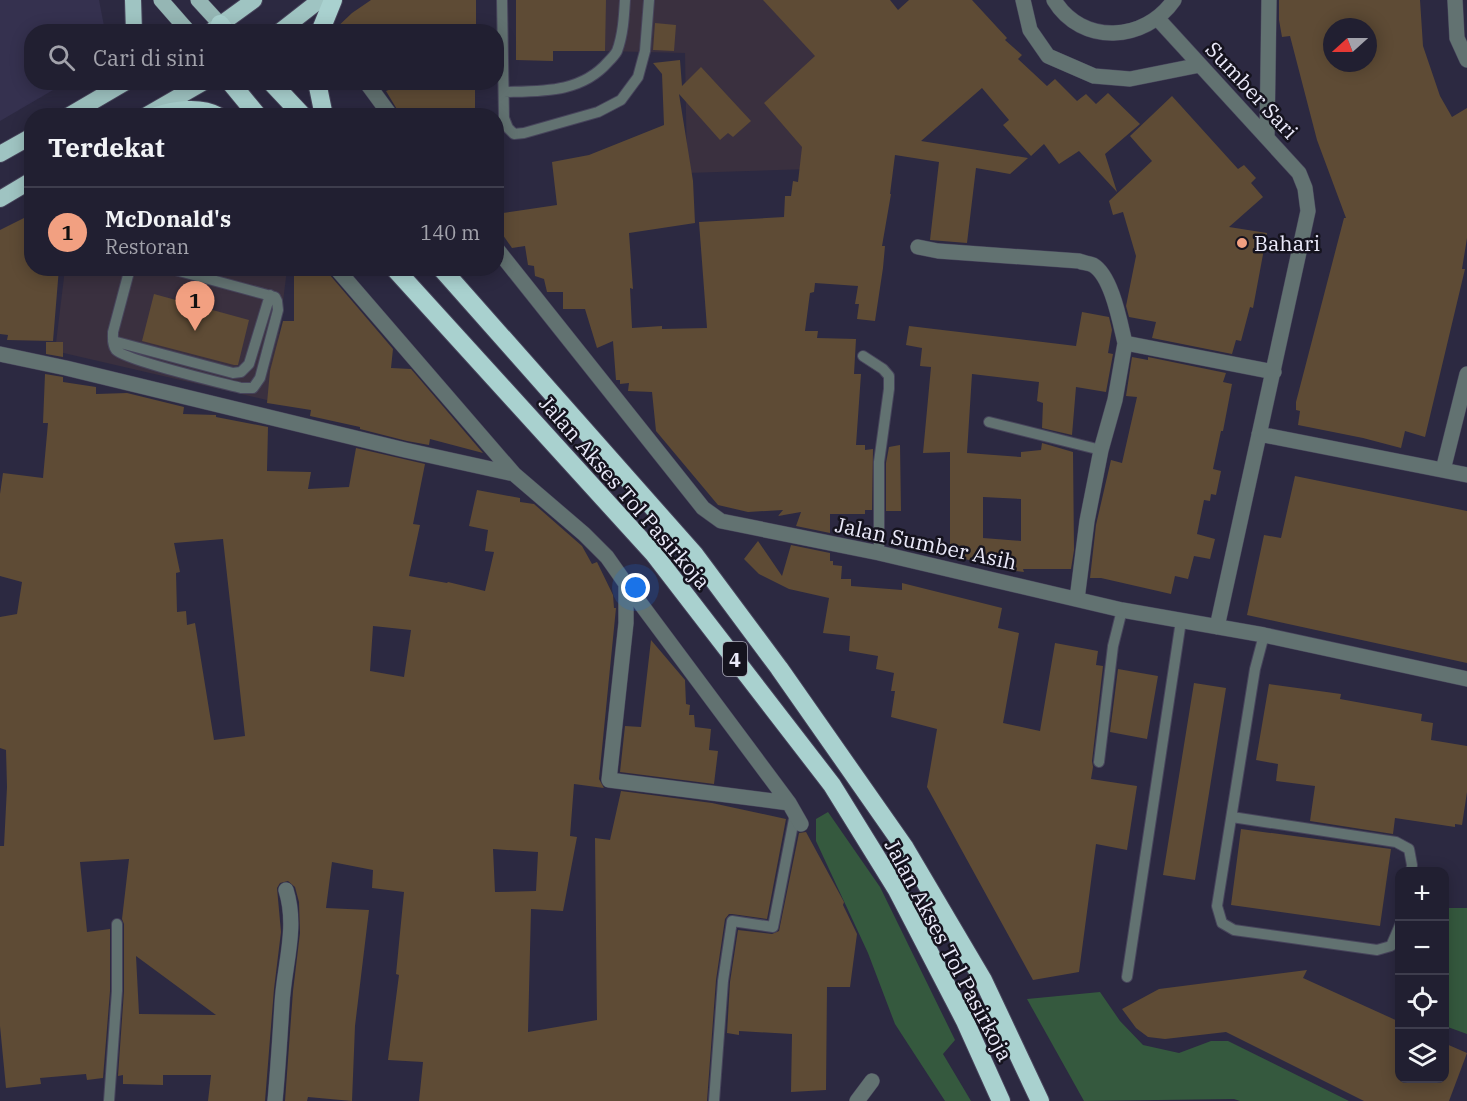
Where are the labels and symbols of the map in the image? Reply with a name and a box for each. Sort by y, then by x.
north arrow [1323,18,1377,72]
street label: Sumber Sari [1200,35,1304,145]
place label: Bahari [1254,229,1320,257]
marker: Bahari [1235,236,1249,250]
pin: 1 [176,282,214,331]
street label: Jalan Akses Tol Pasirkoja [533,389,717,595]
street label: Jalan Sumber Asih [833,510,1019,576]
your location [621,573,650,602]
road number: 4 [723,642,747,676]
street label: Jalan Akses Tol Pasirkoja [878,834,1020,1066]

